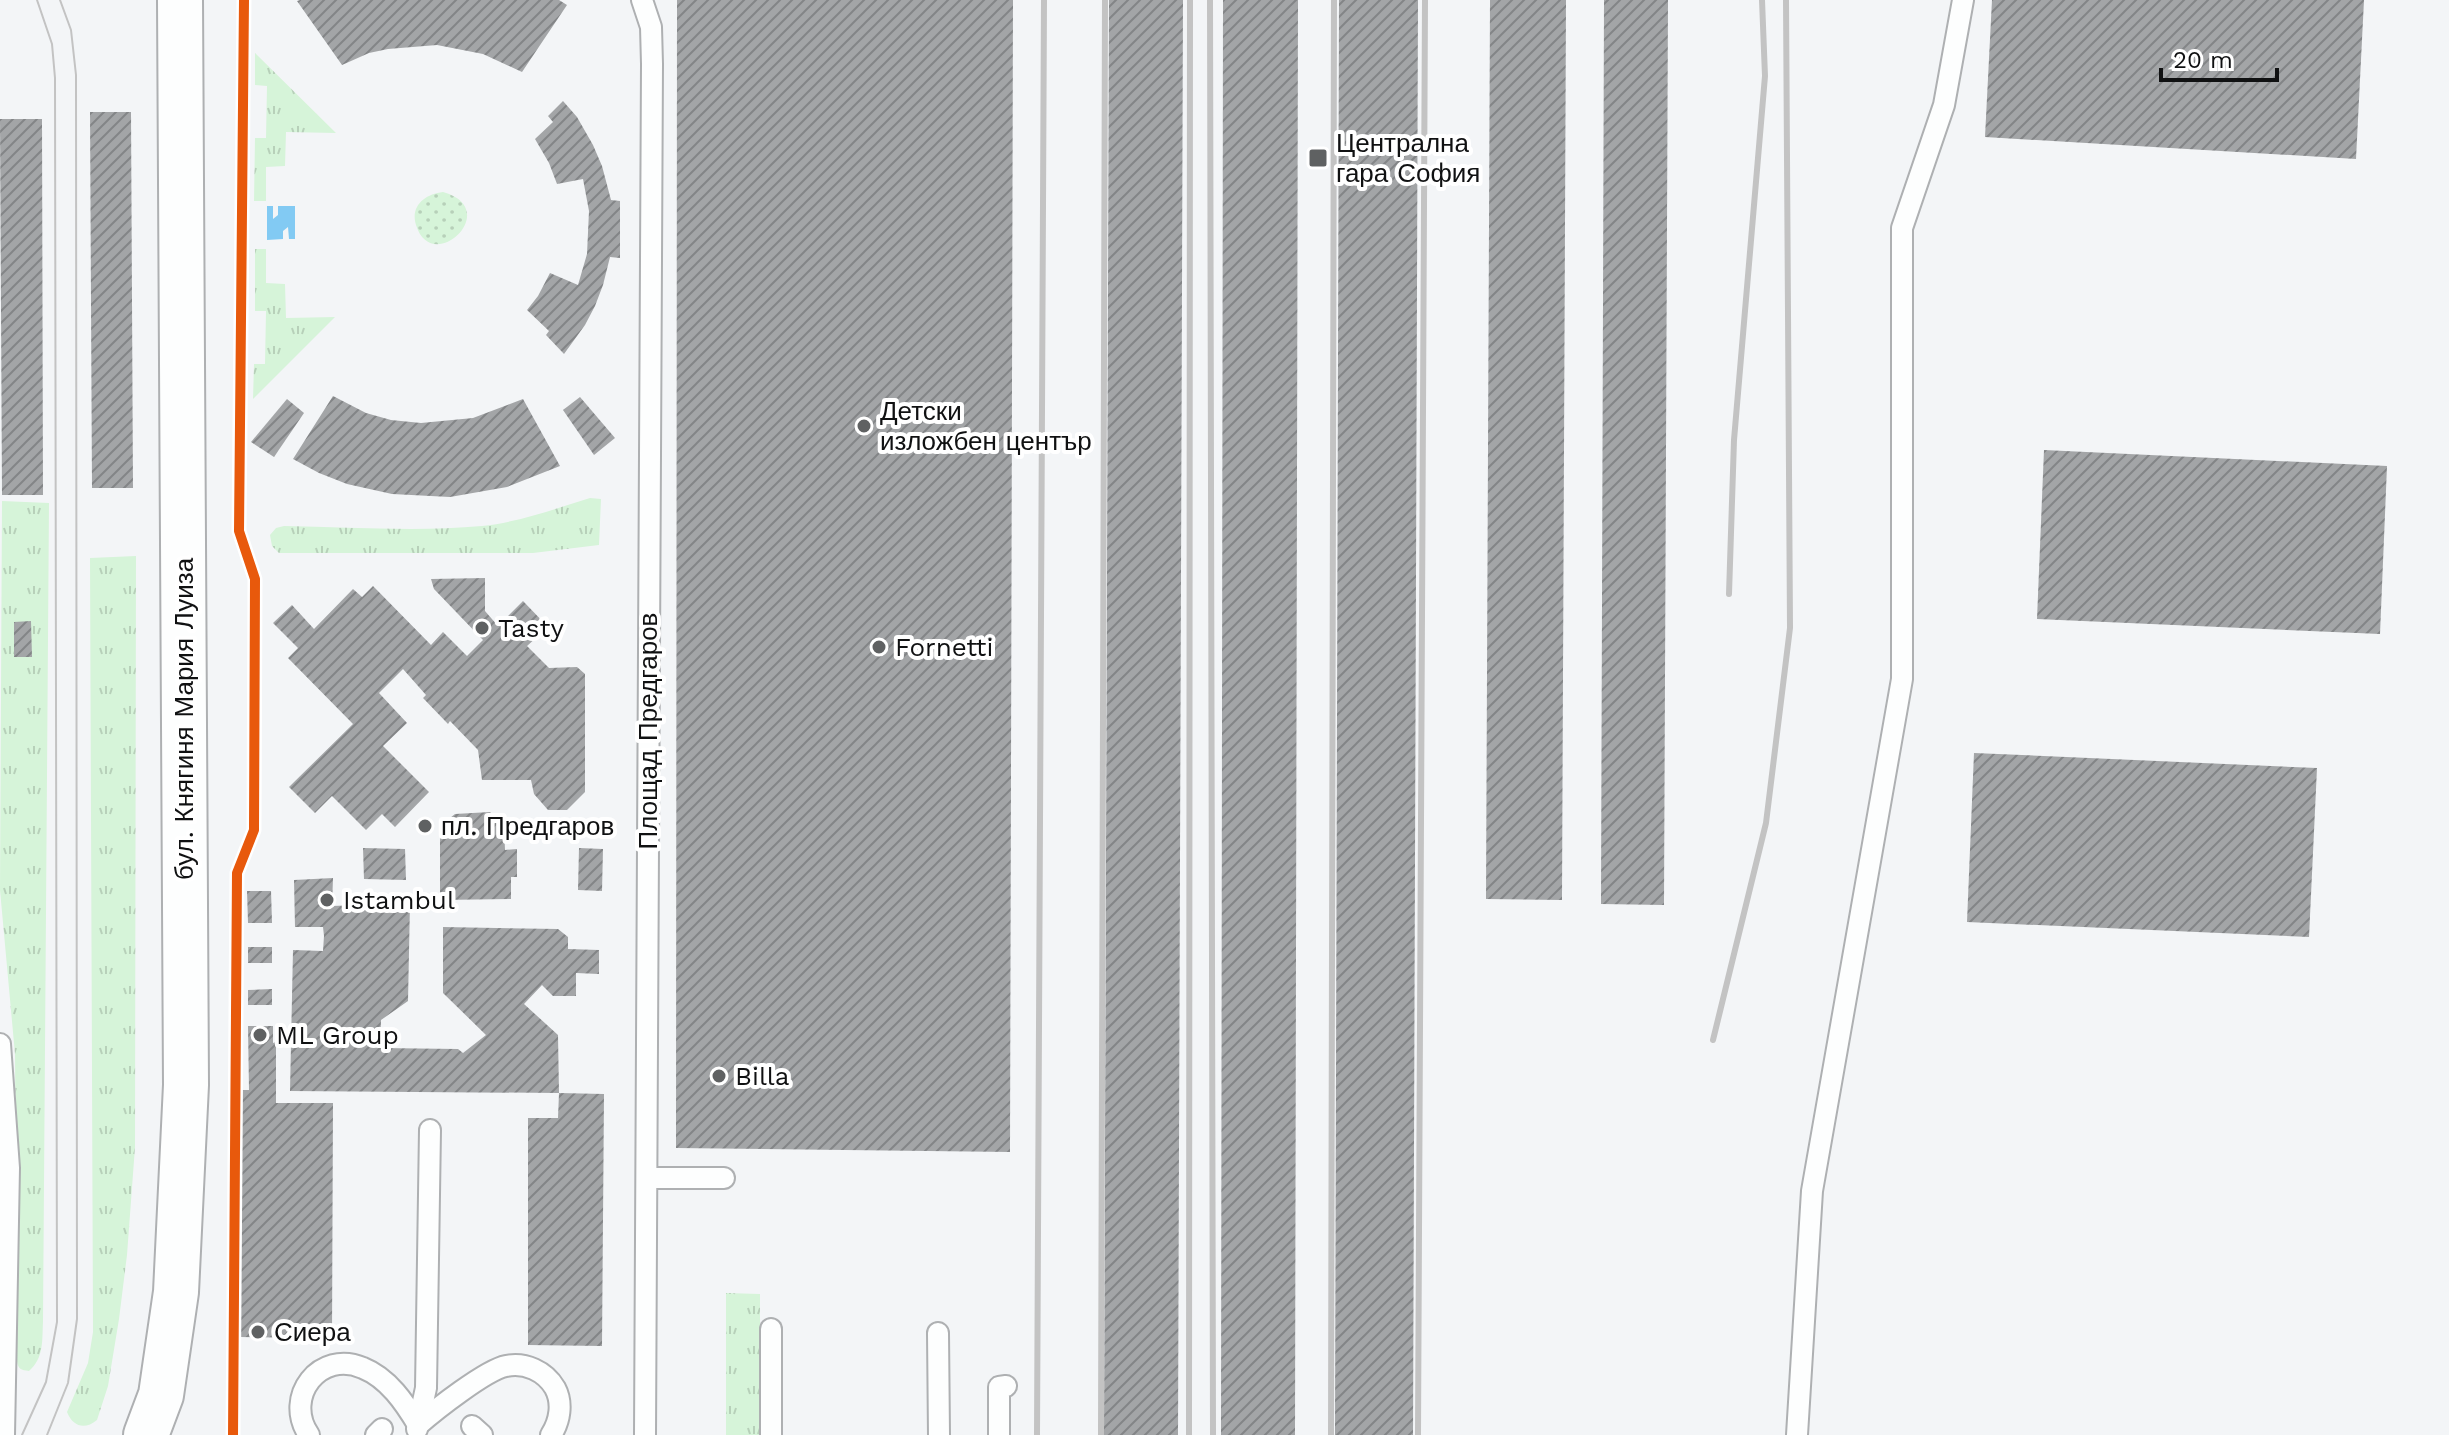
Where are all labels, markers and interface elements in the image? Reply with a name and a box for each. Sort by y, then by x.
scale bar [2161,32,2277,82]
text: 20 m [2173,46,2233,74]
place label: Централна гара София [1336,128,1480,188]
marker: Централна гара София [1307,147,1329,169]
place label: Детски изложбен център [880,396,1092,456]
marker: Детски изложбен център [855,417,873,435]
street label: бул. Княгиня Мария Луиза [169,557,199,880]
place label: Tasty [498,613,564,643]
street label: Площад Предгаров [633,613,663,849]
marker: Tasty [473,619,491,637]
place label: Fornetti [895,632,993,662]
marker: Fornetti [870,638,888,656]
place label: пл. Предгаров [441,811,614,841]
marker: пл. Предгаров [416,817,434,835]
place label: Istambul [343,885,455,915]
marker: Istambul [318,891,336,909]
place label: ML Group [276,1020,399,1050]
marker: ML Group [251,1026,269,1044]
place label: Billa [735,1061,790,1091]
marker: Billa [710,1067,728,1085]
place label: Сиера [274,1317,351,1347]
marker: Сиера [249,1323,267,1341]

